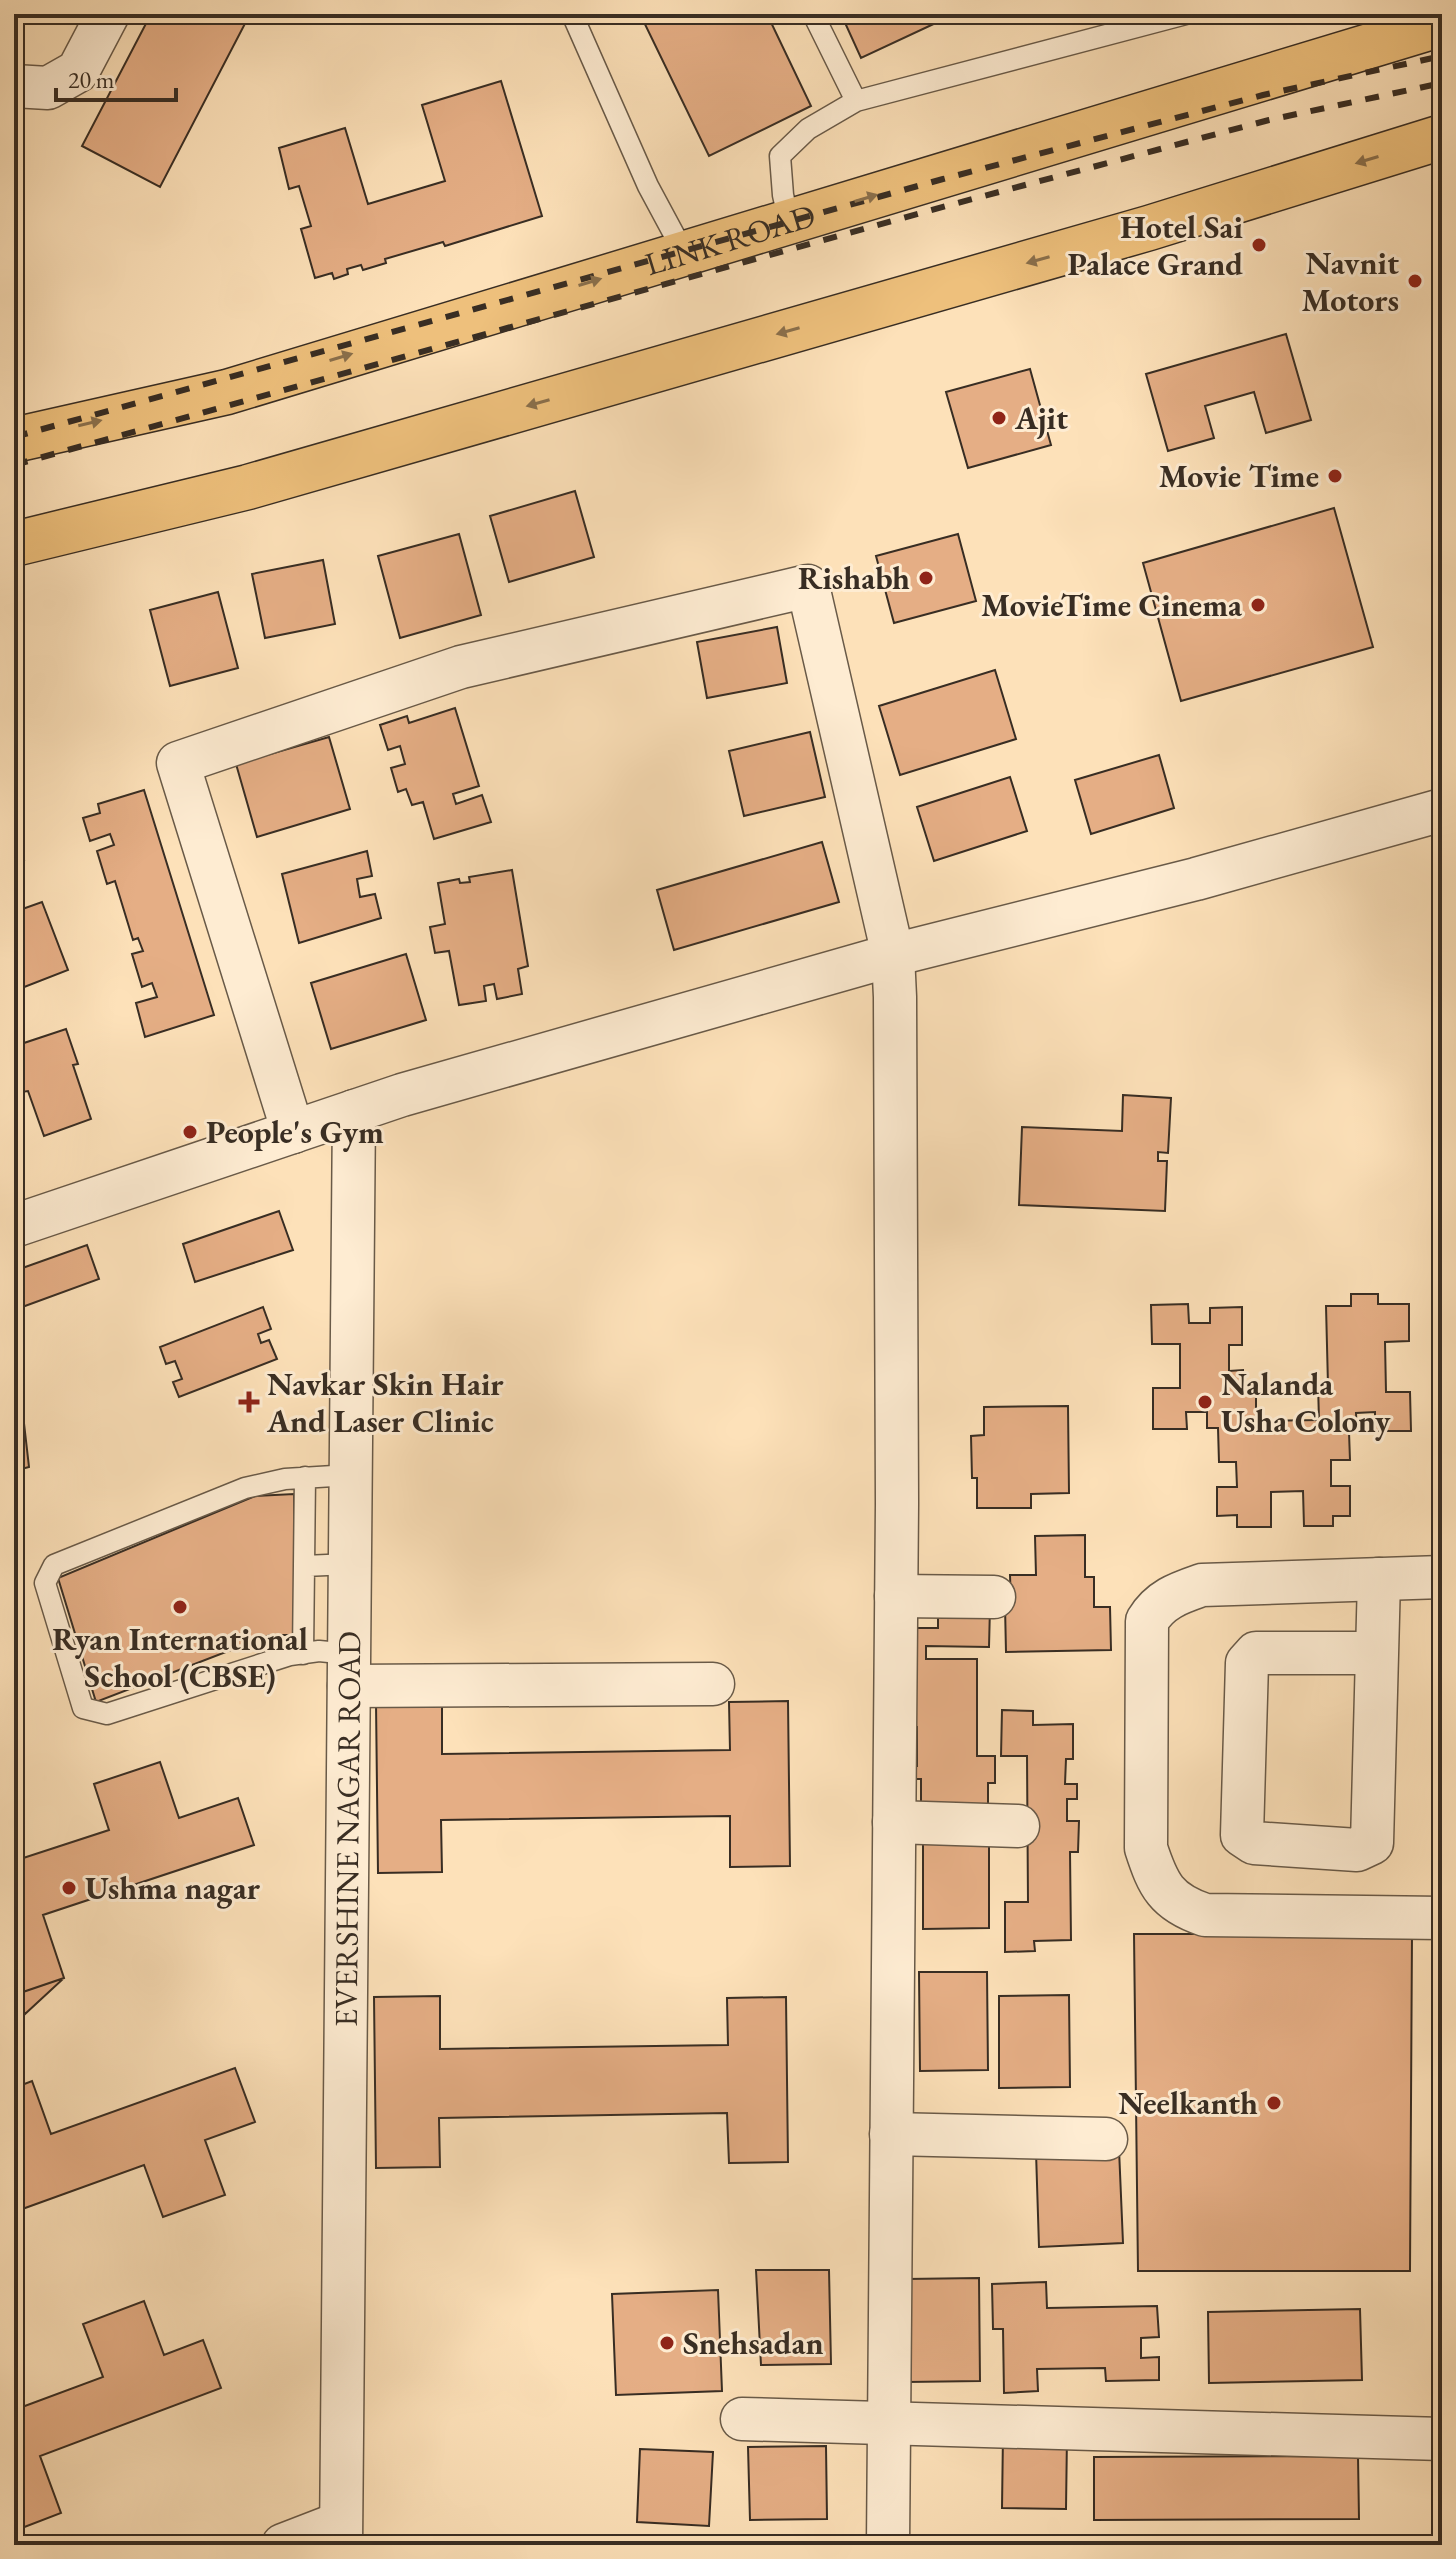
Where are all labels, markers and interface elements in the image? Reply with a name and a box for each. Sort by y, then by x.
scale bar [56,52,176,102]
text: 20 m [68,64,115,95]
one-way arrow [1355,154,1379,167]
one-way arrow [854,191,878,204]
street label: LINK ROAD [640,194,820,285]
place label: Hotel Sai Palace Grand [1068,206,1244,285]
marker: Hotel Sai Palace Grand [1250,236,1268,254]
place label: Navnit Motors [1302,242,1399,321]
one-way arrow [1026,254,1051,266]
marker: Navnit Motors [1406,272,1424,290]
one-way arrow [579,275,603,288]
one-way arrow [776,325,800,338]
one-way arrow [330,350,354,363]
one-way arrow [526,397,550,410]
place label: Ajit [1014,397,1068,439]
marker: Ajit [990,409,1008,427]
one-way arrow [78,416,103,429]
place label: Movie Time [1159,455,1319,497]
marker: Movie Time [1326,467,1344,485]
place label: Rishabh [798,557,910,599]
marker: Rishabh [917,569,935,587]
place label: MovieTime Cinema [981,584,1243,626]
marker: MovieTime Cinema [1249,596,1267,614]
place label: People's Gym [206,1111,384,1153]
marker: People's Gym [181,1123,199,1141]
place label: Navkar Skin Hair And Laser Clinic [266,1363,504,1442]
place label: Nalanda Usha Colony [1221,1363,1391,1442]
marker: Navkar Skin Hair And Laser Clinic [238,1391,260,1413]
marker: Nalanda Usha Colony [1196,1393,1214,1411]
marker: Ryan International School (CBSE) [171,1598,189,1616]
place label: Ryan International School (CBSE) [52,1618,308,1697]
street label: EVERSHINE NAGAR ROAD [325,1631,370,2027]
place label: Ushma nagar [85,1867,261,1909]
marker: Ushma nagar [60,1879,78,1897]
place label: Neelkanth [1118,2082,1258,2124]
marker: Neelkanth [1265,2094,1283,2112]
place label: Snehsadan [683,2322,824,2364]
marker: Snehsadan [658,2334,676,2352]

